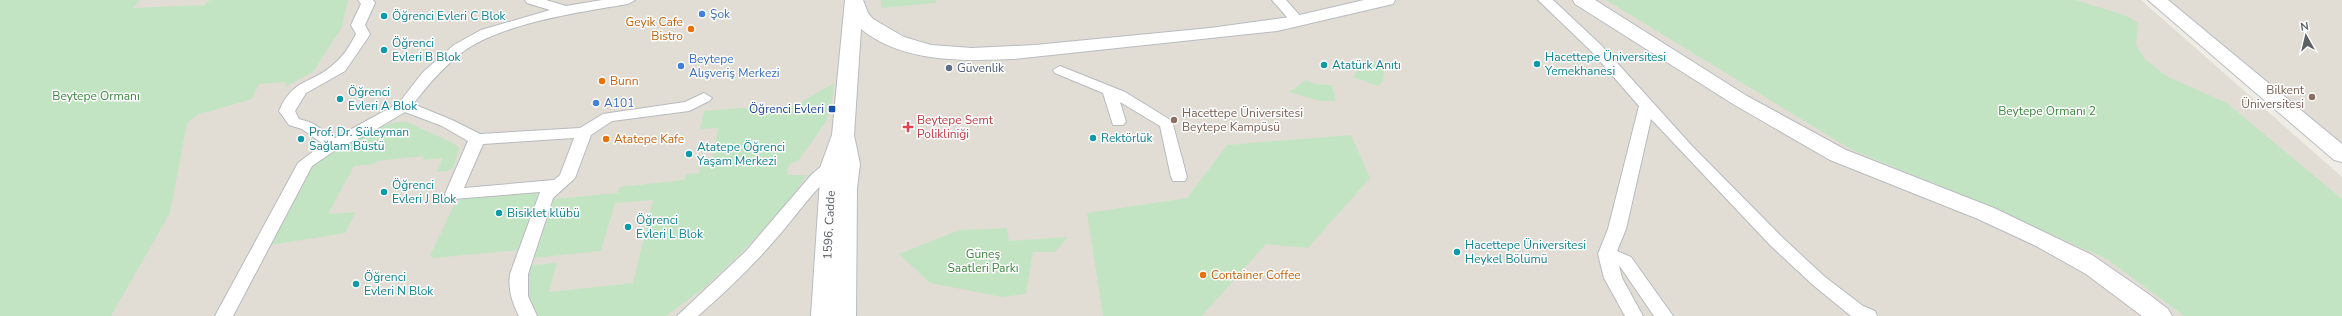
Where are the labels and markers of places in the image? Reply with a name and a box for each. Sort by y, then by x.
place label: Şok [710,6,731,22]
place label: Öğrenci Evleri C Blok [392,8,507,24]
marker: Şok [697,9,707,19]
marker: Öğrenci Evleri C Blok [379,11,389,21]
place label: Geyik Cafe Bistro [625,14,683,44]
marker: Geyik Cafe Bistro [686,24,696,34]
place label: Öğrenci Evleri B Blok [392,35,462,65]
marker: Öğrenci Evleri B Blok [379,45,389,55]
place label: Hacettepe Üniversitesi Yemekhanesi [1544,49,1666,79]
place label: Beytepe Alışveriş Merkezi [689,51,780,81]
place label: Atatürk Anıtı [1332,57,1401,73]
marker: Hacettepe Üniversitesi Yemekhanesi [1532,59,1542,69]
place label: Güvenlik [957,60,1005,76]
marker: Atatürk Anıtı [1319,60,1329,70]
marker: Beytepe Alışveriş Merkezi [676,61,686,71]
marker: Güvenlik [944,63,954,73]
place label: Bunn [610,73,638,89]
marker: Bunn [597,76,607,86]
place label: Bilkent Üniversitesi [2241,82,2305,112]
place label: Öğrenci Evleri A Blok [348,84,418,114]
marker: Bilkent Üniversitesi [2307,92,2317,102]
marker: Öğrenci Evleri A Blok [335,94,345,104]
place label: A101 [604,95,634,111]
marker: A101 [591,98,601,108]
place label: Öğrenci Evleri [749,101,824,117]
marker: Öğrenci Evleri [827,104,837,114]
place label: Hacettepe Üniversitesi Beytepe Kampüsü [1182,105,1303,135]
place label: Beytepe Semt Polikliniği [917,112,994,142]
marker: Hacettepe Üniversitesi Beytepe Kampüsü [1169,115,1179,125]
marker: Beytepe Semt Polikliniği [902,121,914,133]
place label: Prof. Dr. Süleyman Sağlam Büstü [309,124,409,154]
place label: Rektörlük [1101,130,1154,146]
place label: Atatepe Kafe [614,131,684,147]
marker: Rektörlük [1088,133,1098,143]
marker: Prof. Dr. Süleyman Sağlam Büstü [296,134,306,144]
marker: Atatepe Kafe [601,134,611,144]
place label: Atatepe Öğrenci Yaşam Merkezi [696,139,785,169]
marker: Atatepe Öğrenci Yaşam Merkezi [684,149,694,159]
place label: Öğrenci Evleri J Blok [392,177,457,207]
marker: Öğrenci Evleri J Blok [379,187,389,197]
place label: Bisiklet klübü [507,205,580,221]
marker: Bisiklet klübü [494,208,504,218]
place label: Öğrenci Evleri L Blok [636,212,704,242]
marker: Öğrenci Evleri L Blok [623,222,633,232]
place label: Hacettepe Üniversitesi Heykel Bölümü [1465,237,1586,267]
marker: Hacettepe Üniversitesi Heykel Bölümü [1452,247,1462,257]
place label: Container Coffee [1211,267,1301,283]
place label: Öğrenci Evleri N Blok [364,269,434,299]
marker: Container Coffee [1198,270,1208,280]
marker: Öğrenci Evleri N Blok [351,279,361,289]

